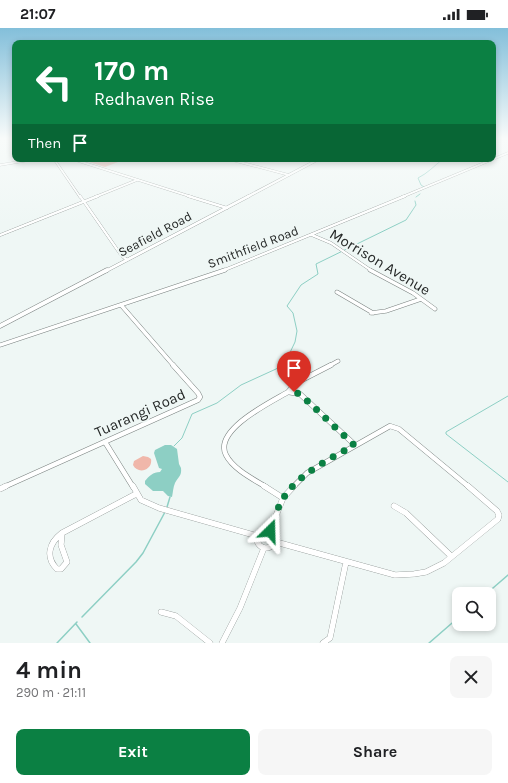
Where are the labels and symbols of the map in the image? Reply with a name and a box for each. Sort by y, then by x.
street label: Seafield Road [116,208,194,260]
street label: Smithfield Road [206,223,300,271]
street label: Morrison Avenue [326,225,434,299]
pin [277,351,311,392]
street label: Tuarangi Road [92,385,188,441]
position arrow [249,510,291,552]

